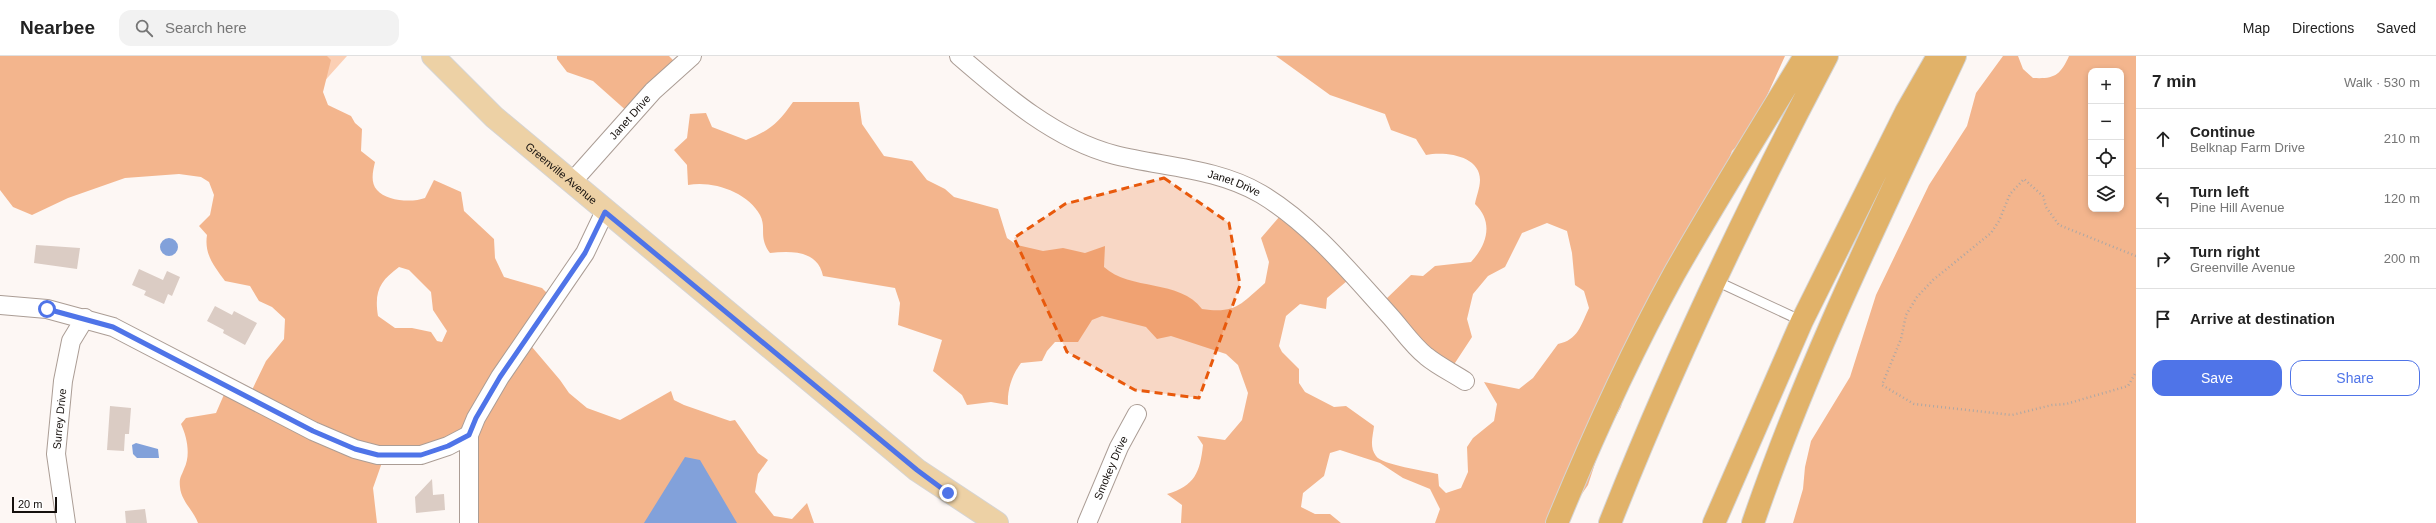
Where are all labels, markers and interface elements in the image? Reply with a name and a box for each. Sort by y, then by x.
search box [119,10,399,46]
text: Nearbee [20,17,95,38]
icon: search [133,17,155,39]
text: Search here [165,19,247,36]
text: Map [2243,20,2270,36]
text: Directions [2292,20,2354,36]
text: Saved [2376,20,2416,36]
map controls [2088,68,2124,212]
button: + [2088,68,2124,104]
text: 7 min [2152,72,2196,91]
text: Walk · 530 m [2344,75,2420,90]
street label: Janet Drive [607,92,653,142]
button: − [2088,104,2124,140]
text: Continue [2190,123,2255,140]
icon: ahead [2152,128,2174,150]
text: 210 m [2384,131,2420,146]
street label: Greenville Avenue [523,140,599,206]
button: locate [2088,140,2124,176]
text: Belknap Farm Drive [2190,140,2305,155]
street label: Janet Drive [1206,168,1263,198]
button: layers [2088,176,2124,212]
text: Turn left [2190,183,2249,200]
icon: left [2152,188,2174,210]
text: 120 m [2384,191,2420,206]
text: Pine Hill Avenue [2190,200,2284,215]
text: Turn right [2190,243,2260,260]
icon: right [2152,248,2174,270]
text: 200 m [2384,251,2420,266]
text: Greenville Avenue [2190,260,2295,275]
route start [38,300,56,318]
icon: arrive [2152,308,2174,330]
text: Arrive at destination [2190,310,2335,327]
button: Save [2152,360,2282,396]
button: Share [2290,360,2420,396]
street label: Surrey Drive [50,388,68,450]
street label: Smokey Drive [1091,434,1130,502]
route end [939,484,957,502]
scale bar [12,495,57,514]
text: 20 m [18,498,42,510]

